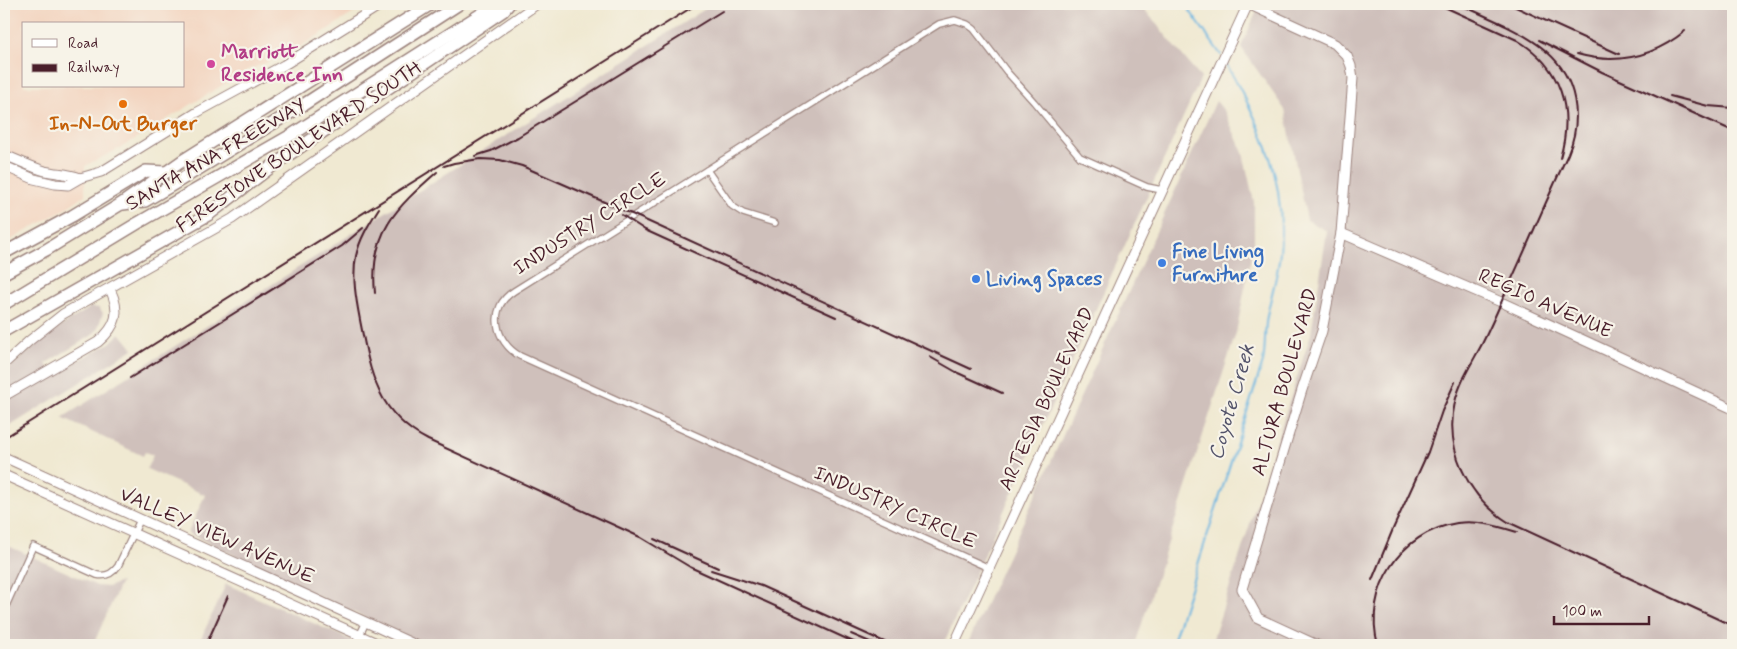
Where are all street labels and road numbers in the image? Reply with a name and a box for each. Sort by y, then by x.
street label: FIRESTONE BOULEVARD SOUTH [171,54,427,240]
street label: SANTA ANA FREEWAY [121,92,311,218]
street label: INDUSTRY CIRCLE [508,166,672,282]
street label: REGIO AVENUE [1474,262,1616,346]
street label: ALTURA BOULEVARD [1245,285,1325,479]
street label: ARTESIA BOULEVARD [993,303,1101,495]
street label: INDUSTRY CIRCLE [809,460,981,556]
street label: VALLEY VIEW AVENUE [115,481,319,591]

